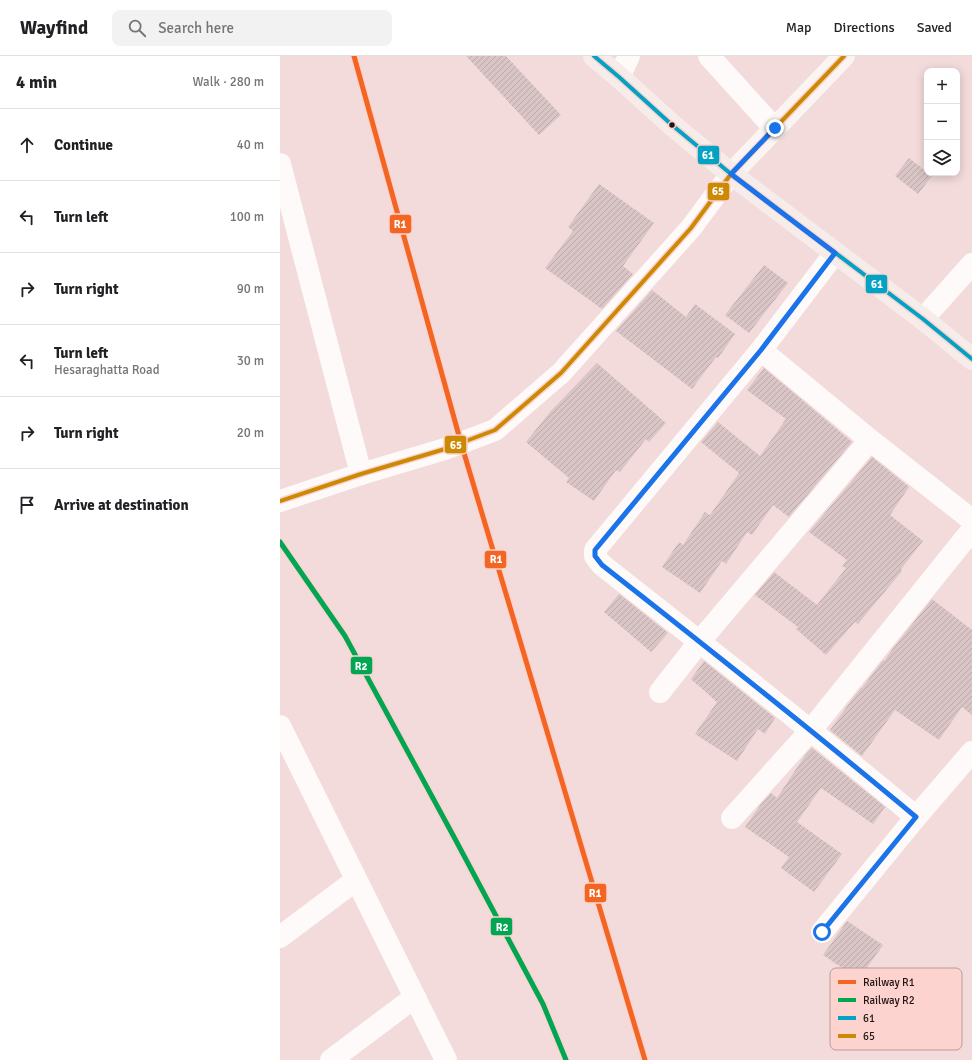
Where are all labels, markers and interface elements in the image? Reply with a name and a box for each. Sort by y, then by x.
search box [112,10,392,46]
text: Wayfind [20,16,88,40]
icon: search [126,17,148,39]
text: Search here [158,19,234,37]
text: Map [786,19,812,36]
text: Directions [834,19,895,36]
text: Saved [917,19,952,36]
map controls [924,68,960,176]
button: + [924,68,960,104]
text: 4 min [16,72,57,93]
text: Walk · 280 m [193,74,264,90]
button: − [924,104,960,140]
route end [766,119,784,137]
unlabelled marker [667,120,677,130]
icon: ahead [16,134,38,156]
text: Continue [54,136,113,154]
text: 40 m [237,137,264,153]
button: layers [924,140,960,176]
line badge: 61 [697,145,720,165]
text: 61 [702,149,714,162]
line badge: 65 [707,182,730,201]
text: 65 [712,185,724,198]
icon: left [16,206,38,228]
text: Turn left [54,208,108,226]
text: 100 m [230,209,264,225]
line badge: R1 [389,214,412,234]
text: R1 [394,218,406,231]
line badge: 61 [865,274,888,294]
icon: right [16,278,38,300]
text: 61 [871,278,883,291]
text: Turn right [54,280,119,298]
text: 90 m [237,281,264,297]
text: Turn left [54,344,108,362]
icon: left [16,350,38,372]
text: 30 m [237,353,264,369]
text: Hesaraghatta Road [54,362,160,378]
icon: right [16,422,38,444]
text: Turn right [54,424,119,442]
text: 20 m [237,425,264,441]
line badge: 65 [444,435,467,454]
text: 65 [450,439,462,452]
icon: arrive [16,494,38,516]
text: Arrive at destination [54,496,189,514]
line badge: R1 [484,550,507,569]
text: R1 [490,553,502,566]
line badge: R2 [350,656,373,675]
text: R2 [355,660,367,673]
line badge: R1 [584,883,607,903]
text: R1 [589,887,601,900]
line badge: R2 [490,917,513,936]
text: R2 [496,921,508,934]
route start [813,923,831,941]
legend [830,968,962,1050]
text: Railway R1 [863,976,915,989]
text: Railway R2 [863,994,915,1007]
text: 61 [863,1012,875,1025]
text: 65 [863,1030,875,1043]

